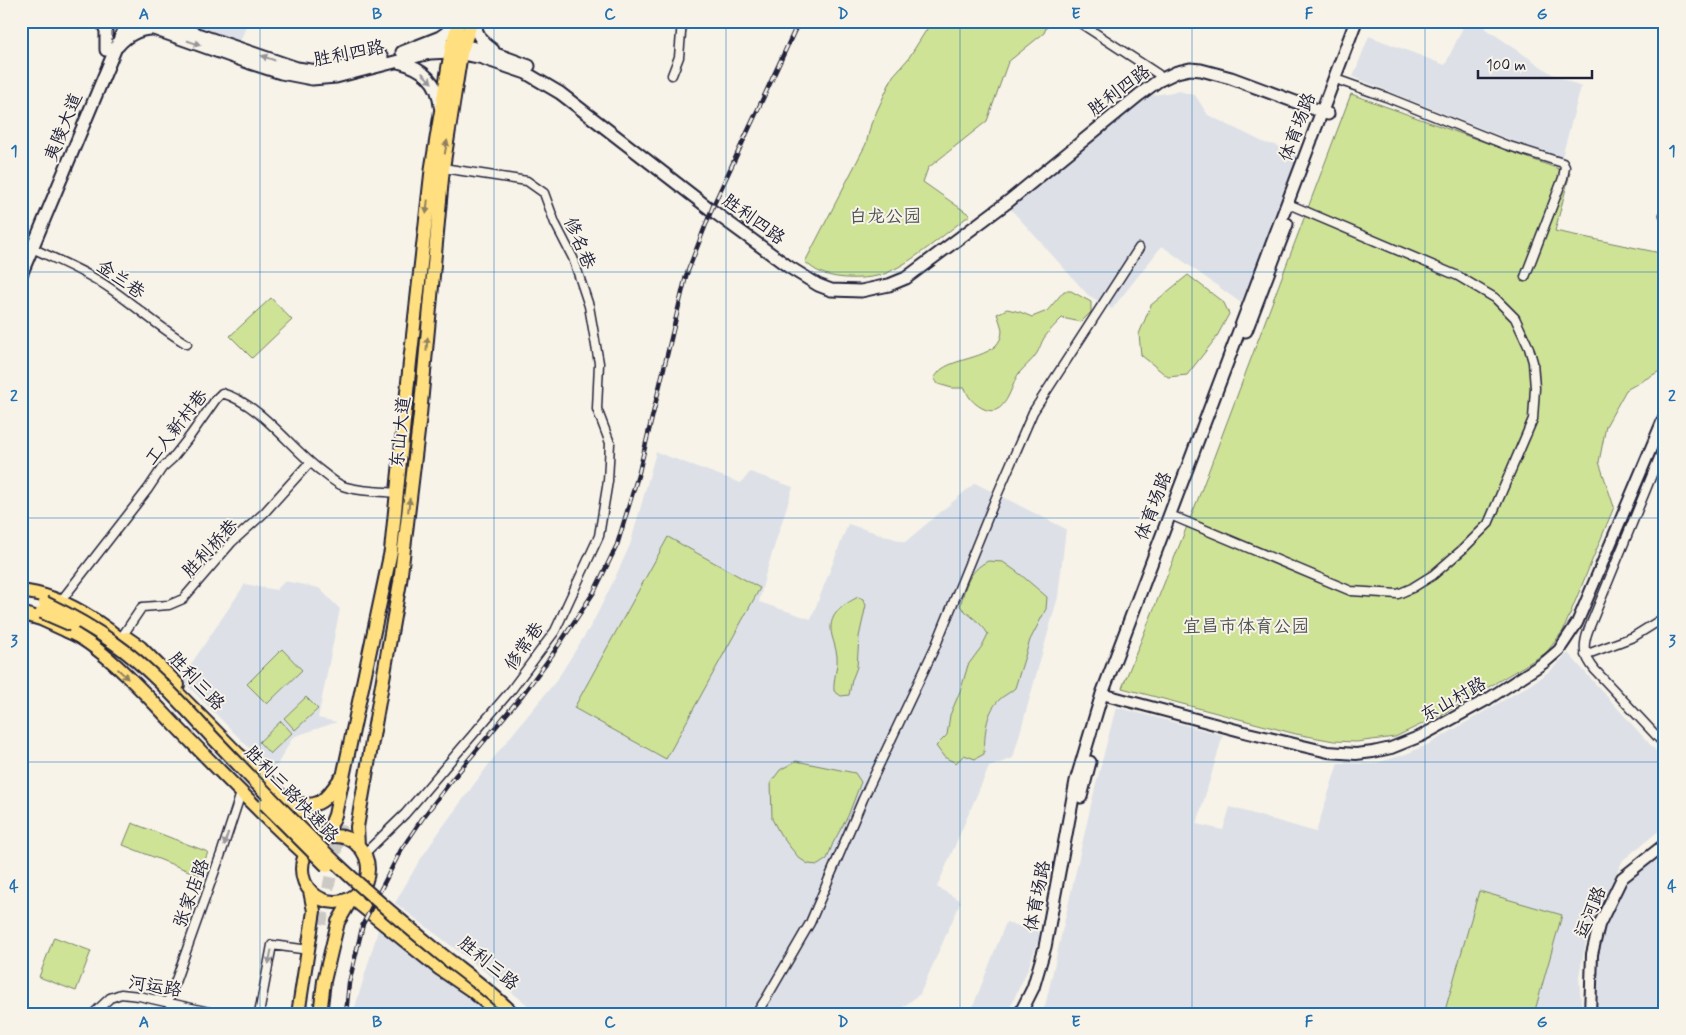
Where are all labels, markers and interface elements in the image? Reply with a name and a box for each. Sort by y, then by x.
text: A [139,4,149,25]
text: B [372,4,382,25]
text: C [604,4,616,25]
text: D [837,4,849,25]
text: E [1071,4,1081,25]
text: F [1305,4,1314,25]
text: G [1537,4,1548,25]
street label: 胜利四路 [312,35,387,73]
one-way arrow [187,39,202,47]
scale bar [1478,48,1592,80]
one-way arrow [261,54,276,61]
text: 100 m [1486,56,1526,76]
street label: 胜利四路 [1084,60,1156,122]
one-way arrow [421,71,433,83]
street label: 体育场路 [1274,89,1322,165]
street label: 夷陵大道 [39,90,89,165]
one-way arrow [443,139,451,155]
text: 1 [10,141,18,162]
text: 1 [1668,141,1676,162]
street label: 胜利四路 [717,189,790,251]
one-way arrow [423,199,431,215]
park label: 白龙公园 [849,205,921,229]
street label: 修名巷 [557,214,601,273]
street label: 金兰巷 [91,255,149,305]
one-way arrow [423,335,431,351]
street label: 工人新村巷 [140,385,214,470]
text: 2 [10,386,18,407]
text: 2 [1668,386,1676,407]
street label: 东山大道 [385,395,417,469]
street label: 体育场路 [1130,468,1178,544]
one-way arrow [405,497,413,513]
street label: 胜利桥巷 [177,514,244,583]
park label: 宜昌市体育公园 [1183,615,1309,639]
street label: 修常巷 [500,618,550,676]
text: 3 [10,631,18,652]
text: 3 [1668,631,1676,652]
street label: 胜利三路 [163,647,230,716]
one-way arrow [117,668,129,680]
street label: 东山村路 [1416,672,1491,728]
street label: 胜利三路快速路 [239,741,344,848]
one-way arrow [222,832,229,847]
street label: 张家店路 [168,855,216,931]
street label: 体育场路 [1019,859,1057,934]
text: 4 [9,876,19,897]
text: 4 [1667,876,1677,897]
street label: 运河路 [1570,883,1612,942]
street label: 胜利三路 [453,931,524,996]
one-way arrow [266,949,274,964]
street label: 河运路 [126,971,183,1003]
text: A [139,1012,149,1033]
text: B [372,1012,382,1033]
text: C [604,1012,616,1033]
text: D [837,1012,849,1033]
text: E [1071,1012,1081,1033]
text: F [1305,1012,1314,1033]
text: G [1537,1012,1548,1033]

